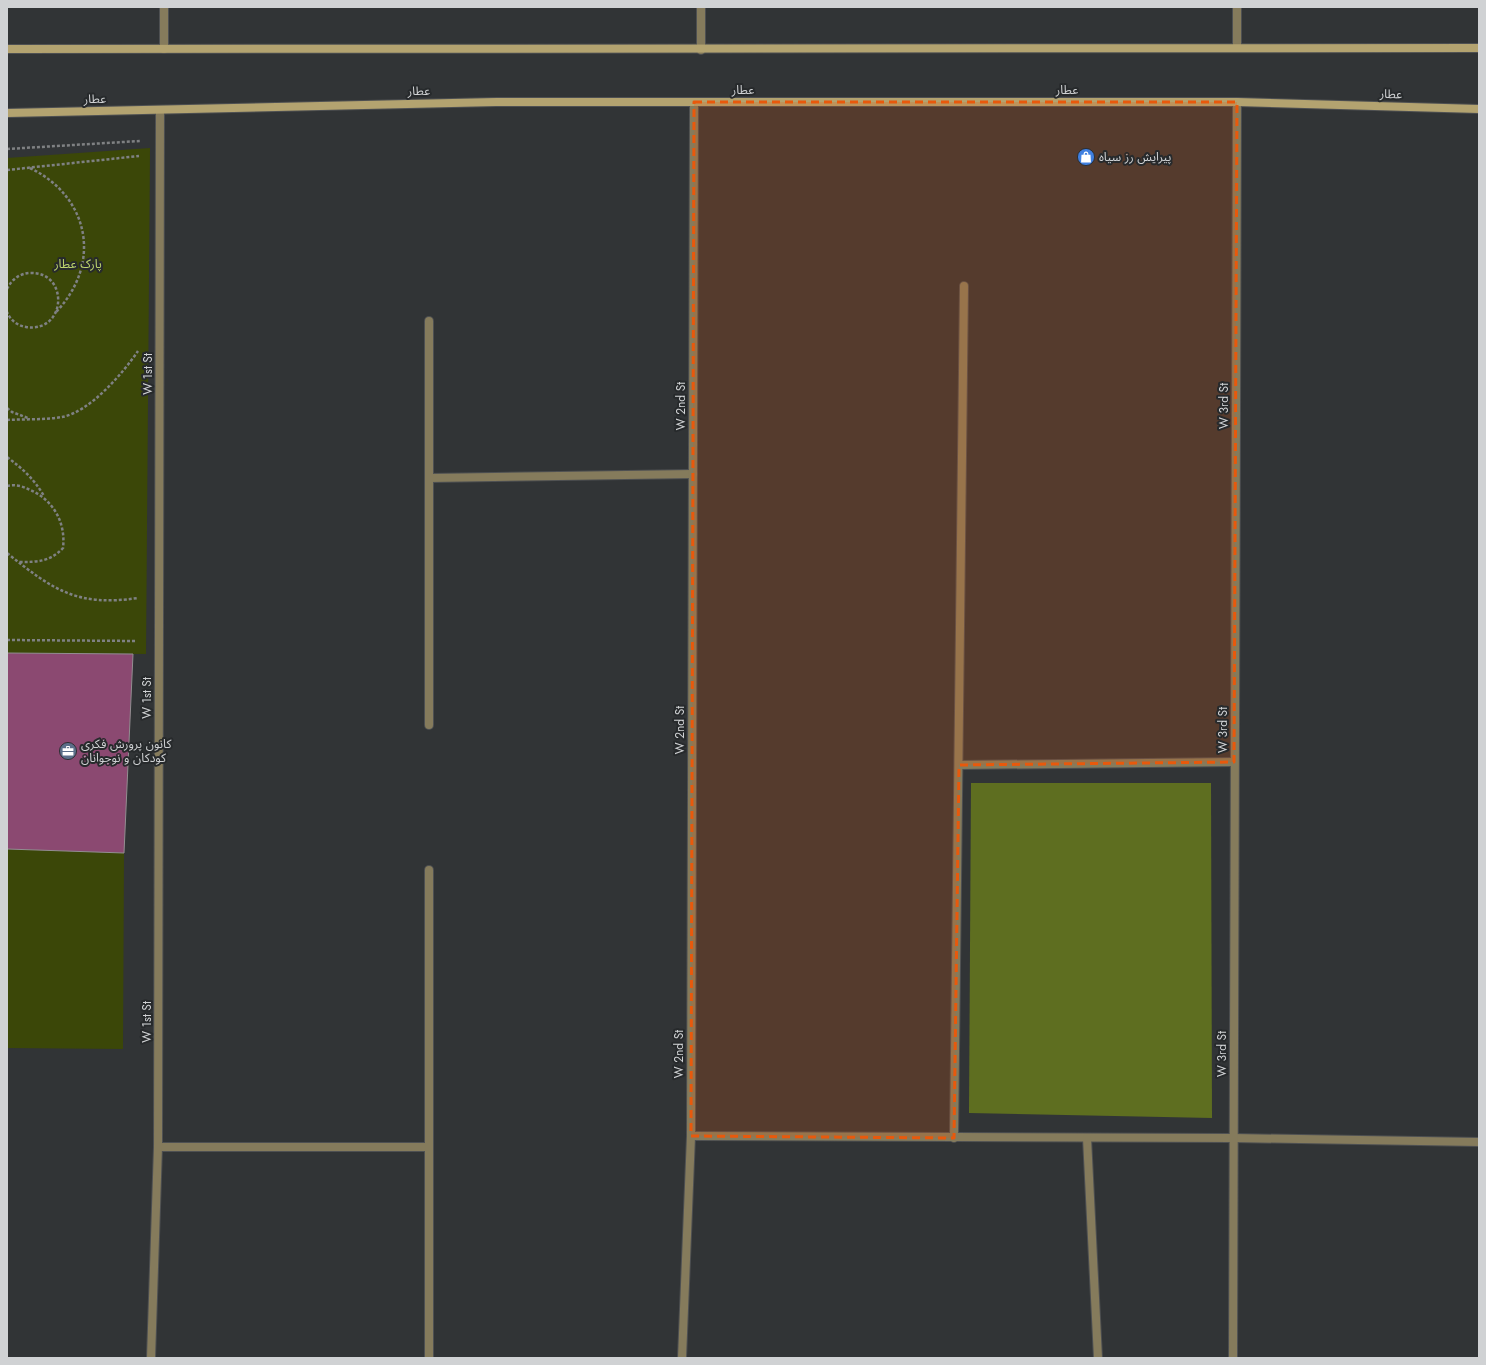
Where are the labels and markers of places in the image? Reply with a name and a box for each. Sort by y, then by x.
shop icon: پیرایش رز سیاه [1076,147,1096,167]
place label: پیرایش رز سیاه [1099,148,1171,166]
place label: کانون پرورش فکری کودکان و نوجوانان [81,735,172,767]
office icon: کانون پرورش فکری کودکان و نوجوانان [58,741,78,761]

